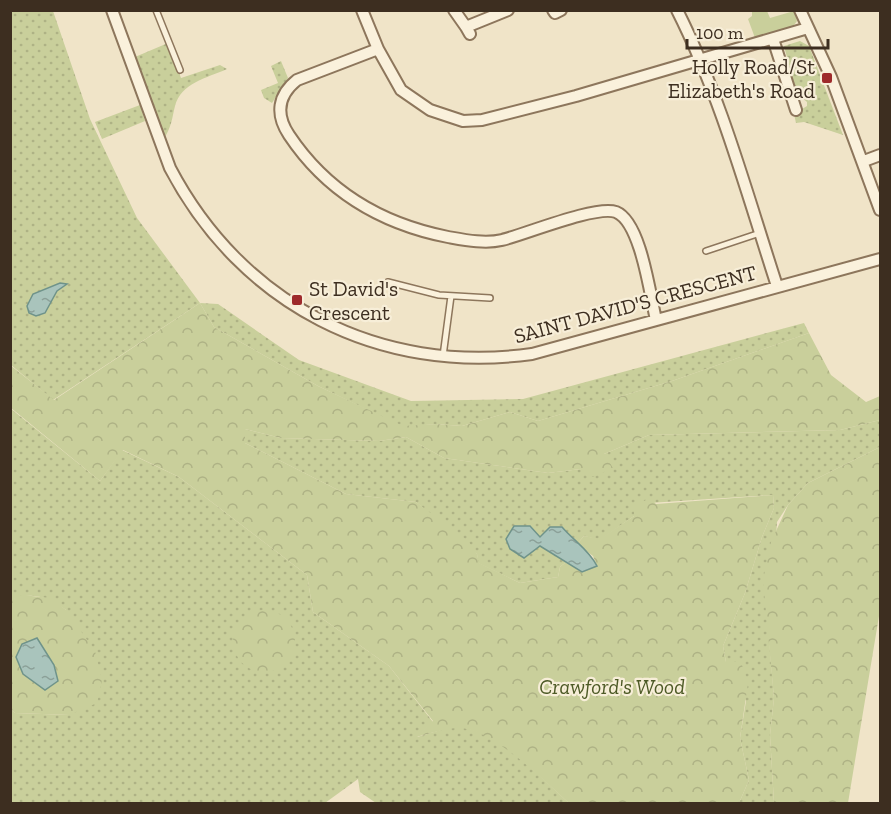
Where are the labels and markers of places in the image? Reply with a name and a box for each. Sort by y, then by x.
place label: Holly Road/St Elizabeth's Road [668,54,815,103]
marker: Holly Road/St Elizabeth's Road [820,71,834,85]
place label: St David's Crescent [309,276,398,325]
marker: St David's Crescent [290,293,304,307]

